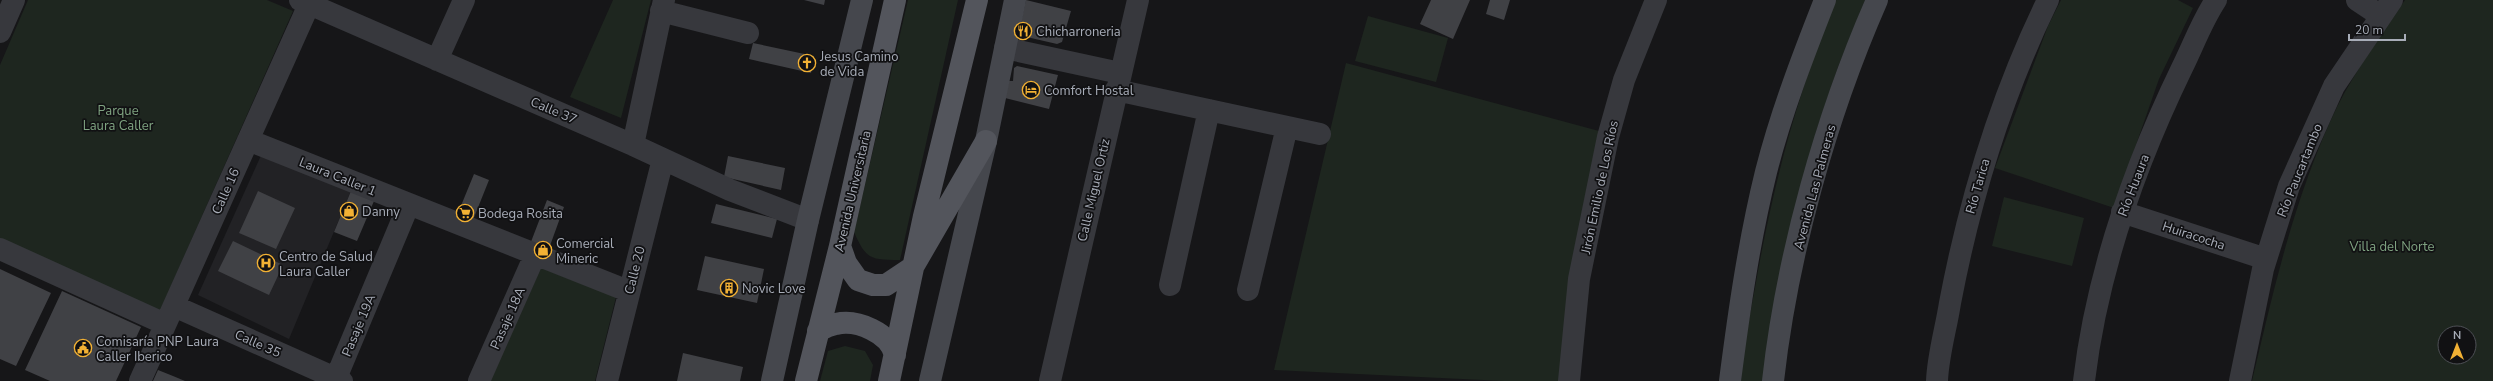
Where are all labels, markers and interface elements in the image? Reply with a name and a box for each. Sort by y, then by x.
scale bar [2349,16,2405,42]
restaurant icon: Chicharroneria [1013,21,1033,41]
text: 20 m [2355,22,2383,38]
place label: Chicharroneria [1036,23,1121,41]
place label: Jesus Camino de Vida [819,48,898,81]
church icon: Jesus Camino de Vida [797,53,817,73]
hotel icon: Comfort Hostal [1021,80,1041,100]
place label: Comfort Hostal [1044,82,1134,100]
street label: Calle 37 [528,93,580,129]
park label: Parque Laura Caller [83,102,154,135]
street label: Jirón Emilio de Los Ríos [1577,119,1623,256]
street label: Río Paucartambo [2273,121,2327,220]
street label: Avenida Las Palmeras [1790,123,1840,252]
street label: Avenida Universitaria [830,129,876,254]
street label: Calle Miguel Ortiz [1073,137,1115,243]
street label: Río Huaura [2114,152,2154,219]
street label: Laura Caller 1 [296,153,379,201]
street label: Río Tarica [1962,157,1994,216]
street label: Calle 16 [208,165,244,217]
shop icon: Danny [339,201,359,221]
place label: Danny [362,203,400,221]
supermarket icon: Bodega Rosita [455,203,475,223]
place label: Bodega Rosita [478,205,563,223]
street label: Huiracocha [2160,217,2227,255]
place label: Comercial Mineric [556,235,614,268]
park label: Villa del Norte [2349,238,2434,256]
shop icon: Comercial Mineric [533,240,553,260]
street label: Calle 20 [620,244,650,296]
place label: Centro de Salud Laura Caller [279,248,373,281]
hospital icon: Centro de Salud Laura Caller [256,253,276,273]
building icon: Novic Love [719,278,739,298]
place label: Novic Love [742,280,806,298]
street label: Pasaje 18A [486,284,530,352]
street label: Pasaje 19A [338,291,380,359]
north arrow [2437,325,2477,365]
street label: Calle 35 [232,326,284,362]
text: N [2453,328,2461,343]
place label: Comisaría PNP Laura Caller Iberico [96,333,219,366]
public building icon: Comisaría PNP Laura Caller Iberico [73,338,93,358]

